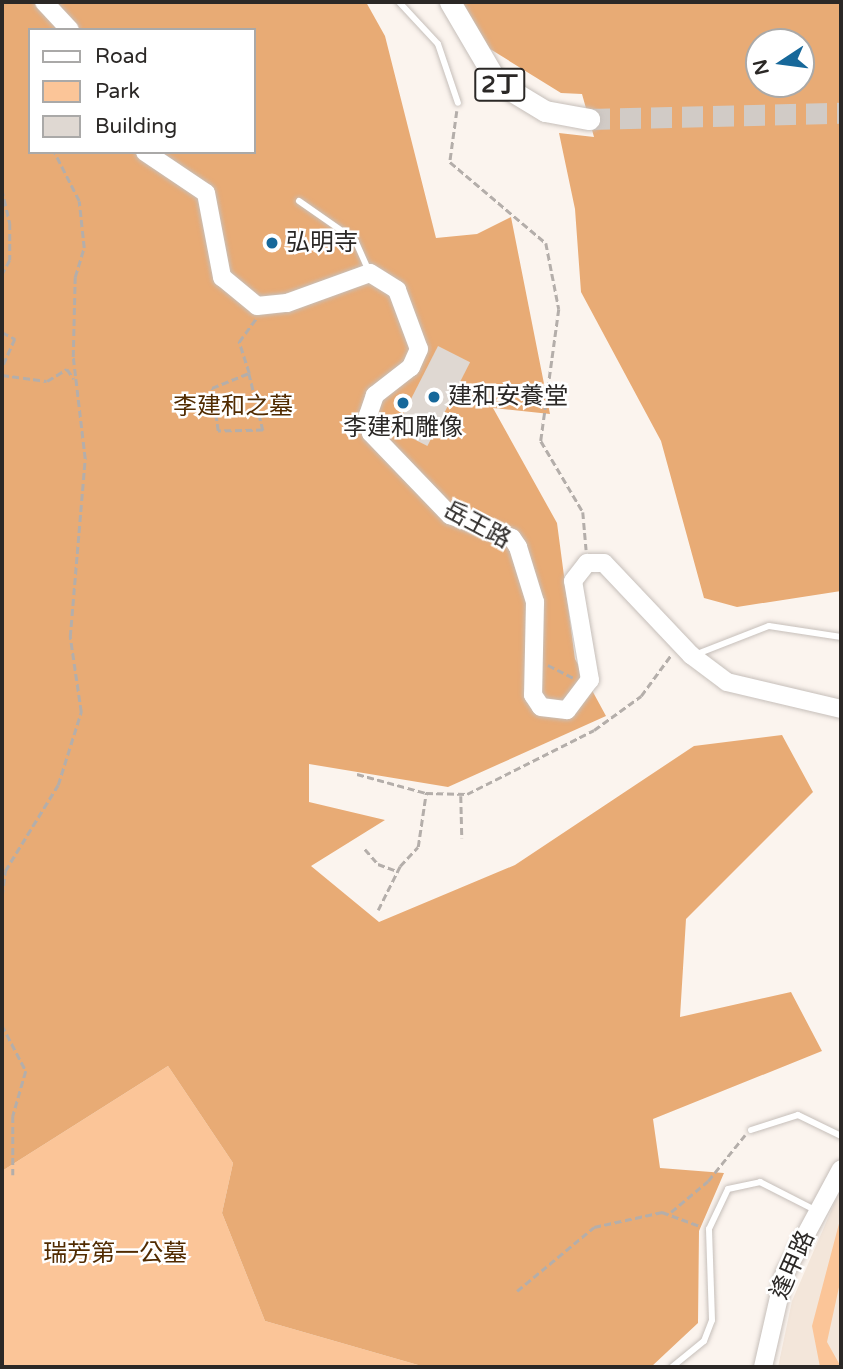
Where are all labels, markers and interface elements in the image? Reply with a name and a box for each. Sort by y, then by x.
legend [28,28,256,154]
north arrow [745,28,815,98]
text: Road [95,44,148,69]
text: N [749,57,774,77]
road number: 2丁 [474,66,526,104]
text: Park [95,79,140,104]
text: Building [95,114,177,139]
place label: 弘明寺 [286,229,358,257]
marker: 弘明寺 [264,235,280,251]
place label: 建和安養堂 [448,383,568,411]
marker: 建和安養堂 [426,389,442,405]
park label: 李建和之墓 [173,393,293,421]
marker: 李建和雕像 [395,395,411,411]
place label: 李建和雕像 [343,414,463,442]
street label: 岳王路 [438,495,516,555]
street label: 逢甲路 [765,1226,821,1304]
park label: 瑞芳第一公墓 [43,1240,187,1268]

